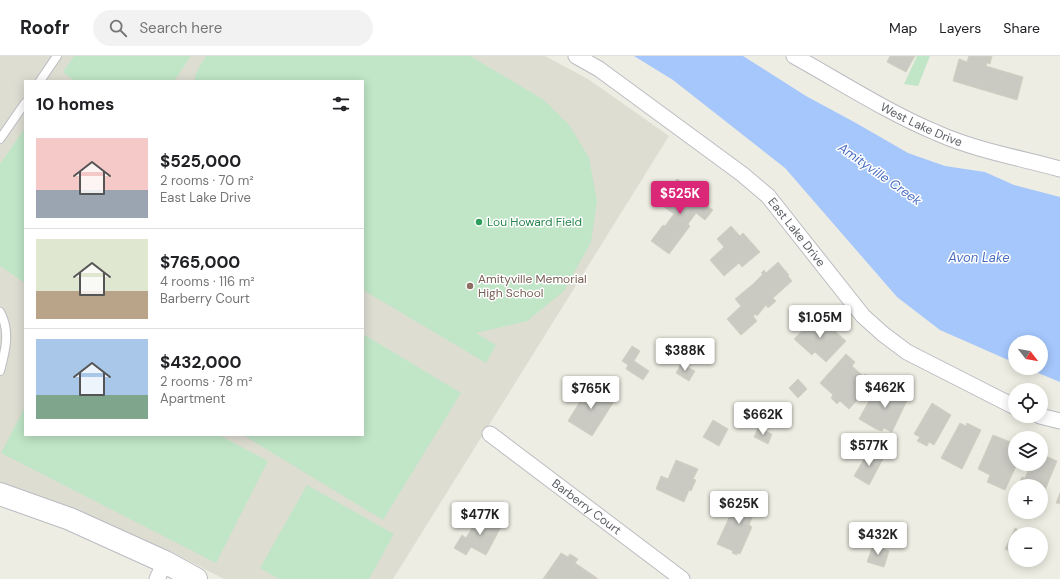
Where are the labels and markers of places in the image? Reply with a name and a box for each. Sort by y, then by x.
pin: $525K [652,181,708,215]
place label: Lou Howard Field [487,214,582,230]
marker: Lou Howard Field [474,217,484,227]
place label: Amityville Memorial High School [478,271,587,301]
marker: Amityville Memorial High School [465,281,475,291]
pin: $1.05M [787,305,853,339]
pin: $388K [657,338,713,372]
pin: $462K [857,375,913,409]
pin: $765K [563,376,619,410]
pin: $662K [735,402,791,436]
pin: $577K [841,433,897,467]
pin: $625K [711,491,767,525]
pin: $477K [452,502,508,536]
pin: $432K [850,522,906,556]

